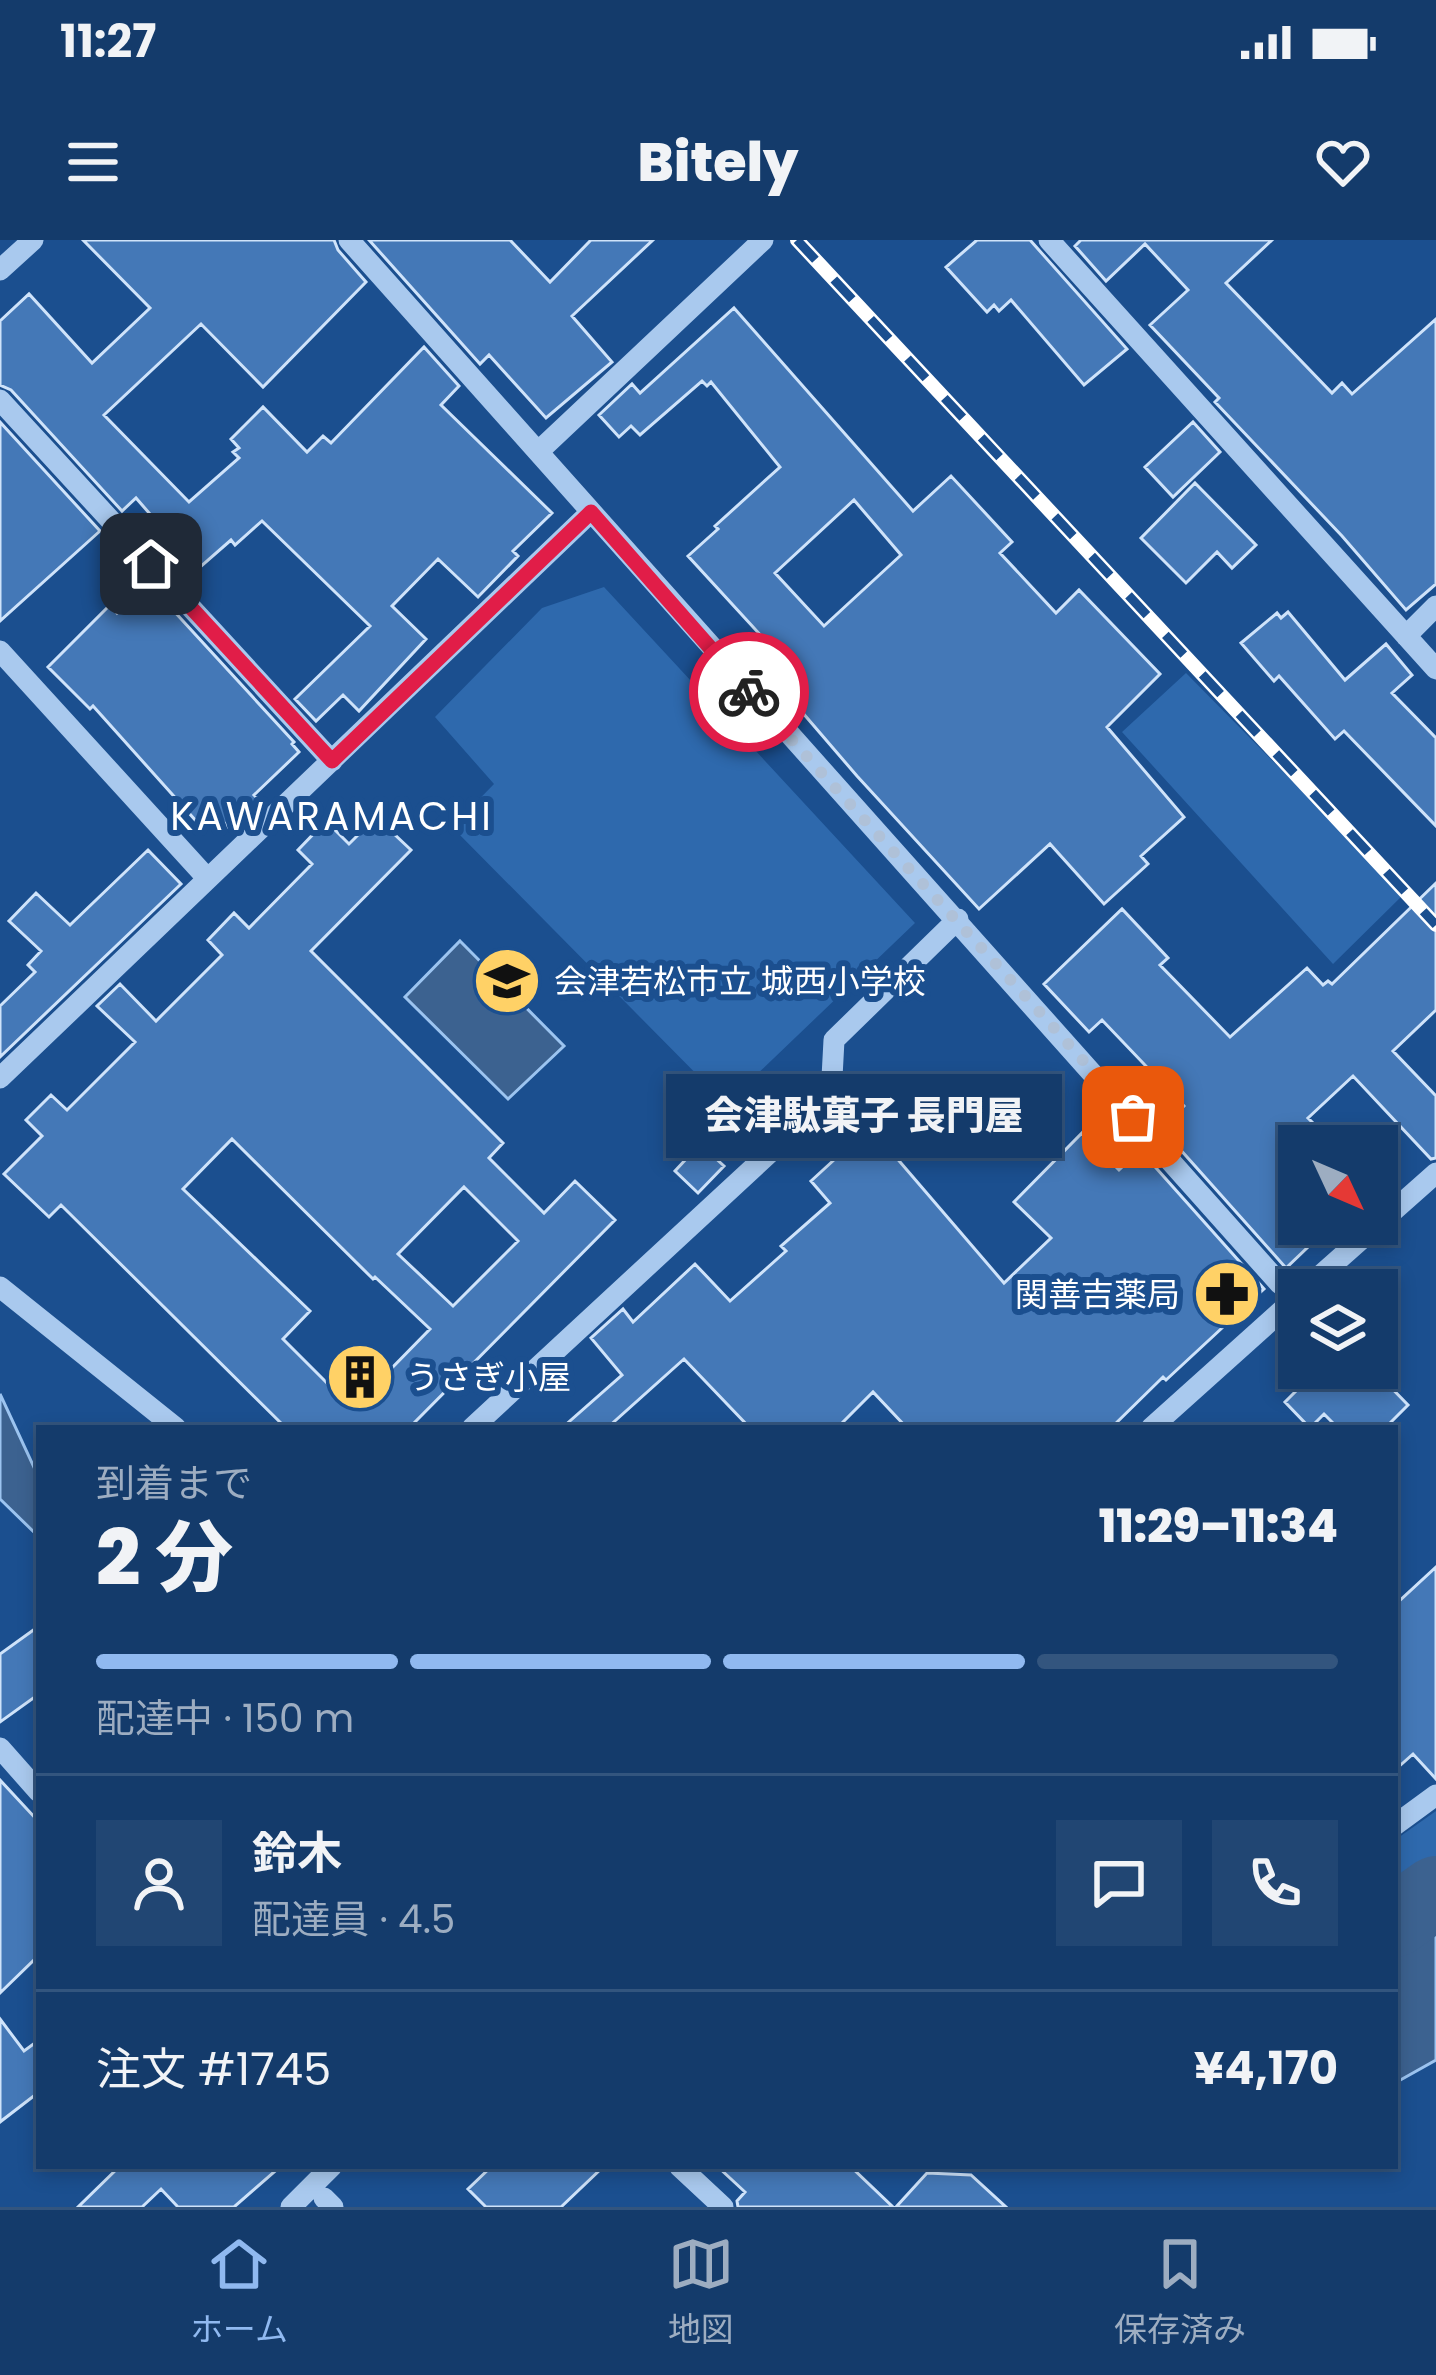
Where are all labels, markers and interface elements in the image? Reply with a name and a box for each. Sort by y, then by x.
text: 11:27 [60,10,156,73]
text: Bitely [638,124,798,200]
icon: menu [60,129,126,195]
icon: heart [1310,129,1376,195]
pin [100,513,202,615]
icon: home [118,531,184,597]
courier [689,632,809,752]
icon: bike [716,659,782,725]
district label: KAWARAMACHI [170,789,494,844]
school or university icon: 会津若松市立 城西小学校 [472,946,542,1016]
place label: 会津若松市立 城西小学校 [554,958,926,1005]
pin [1082,1066,1184,1168]
callout: 会津駄菓子 長門屋 [665,1075,1061,1159]
icon: bag [1100,1084,1166,1150]
text: 会津駄菓子 長門屋 [704,1088,1024,1143]
north arrow [1278,1125,1398,1245]
map controls [1278,1125,1398,1389]
pharmacy icon: 関善吉薬局 [1192,1259,1262,1329]
button: layers [1278,1269,1398,1389]
place label: 関善吉薬局 [1015,1271,1180,1318]
building icon: うさぎ小屋 [325,1342,395,1412]
place label: うさぎ小屋 [406,1354,571,1401]
text: 到着まで [96,1456,252,1511]
text: 11:29–11:34 [1099,1495,1338,1558]
text: 2 分 [96,1503,233,1612]
text: 配達中 · 150 m [96,1691,354,1746]
button: person [96,1820,222,1946]
button: chat [1056,1820,1182,1946]
button: phone [1212,1820,1338,1946]
text: 鈴木 [252,1822,342,1885]
text: 配達員 · 4.5 [252,1892,455,1947]
text: ¥4,170 [1194,2037,1338,2100]
text: 注文 #1745 [96,2038,331,2101]
tab: ホーム [190,2231,288,2355]
tab: 地図 [668,2231,734,2355]
tab: 保存済み [1114,2231,1246,2355]

